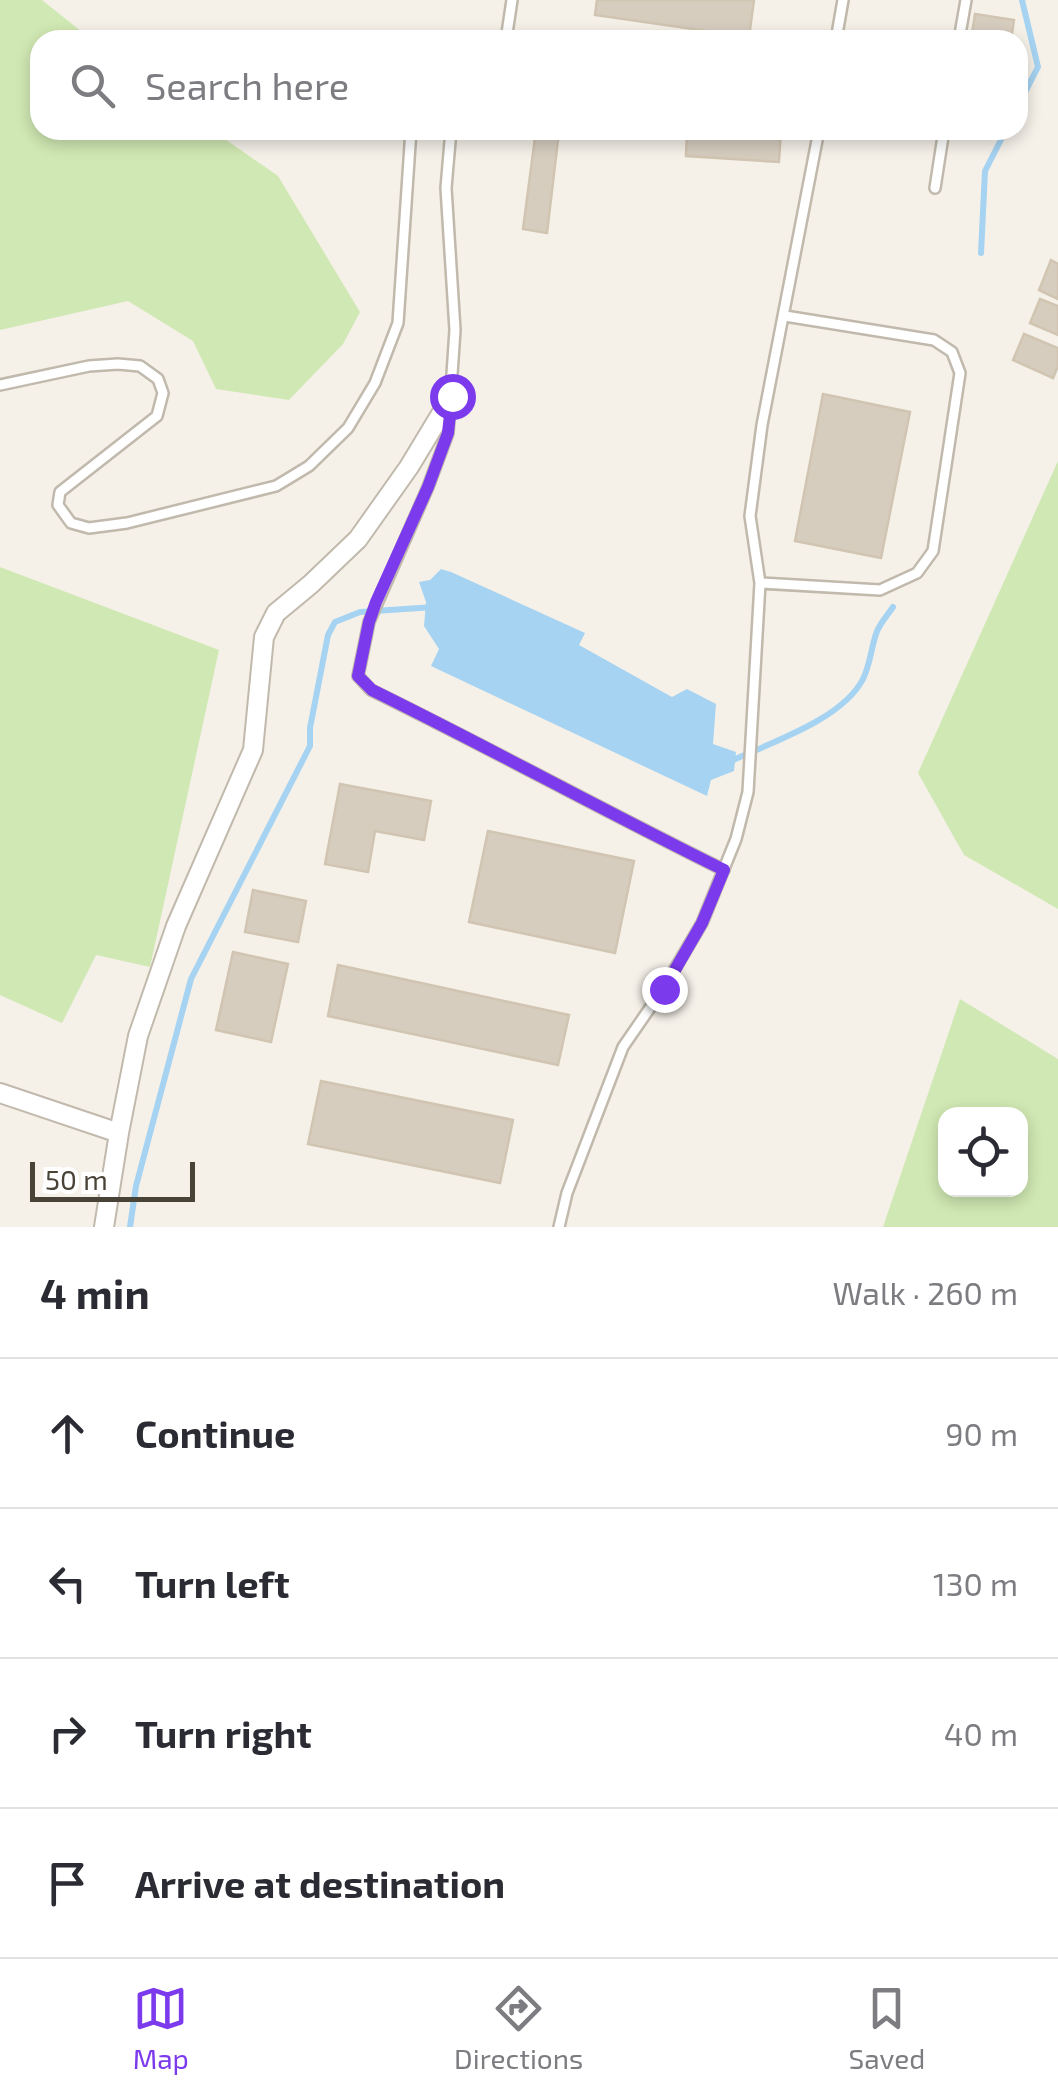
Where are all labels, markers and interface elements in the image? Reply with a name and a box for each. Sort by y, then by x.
search box [30,30,1028,140]
icon: search [65,58,120,113]
text: Search here [145,62,349,108]
route start [430,374,476,420]
route end [642,967,688,1013]
map controls [938,1107,1028,1197]
button: locate [938,1107,1028,1197]
scale bar [30,1157,195,1202]
text: 50 m [45,1162,108,1196]
text: 4 min [40,1267,150,1317]
text: Walk · 260 m [832,1273,1018,1311]
icon: ahead [40,1406,95,1461]
text: Continue [135,1410,295,1456]
text: 90 m [945,1414,1018,1452]
icon: left [40,1556,95,1611]
text: Turn left [135,1560,290,1606]
text: 130 m [933,1564,1018,1602]
icon: right [40,1706,95,1761]
text: Turn right [135,1710,312,1756]
text: 40 m [944,1714,1018,1752]
icon: arrive [40,1856,95,1911]
text: Arrive at destination [135,1860,505,1906]
tab: Map [133,1981,189,2075]
tab: Directions [454,1981,583,2075]
tab: Saved [849,1981,925,2075]

